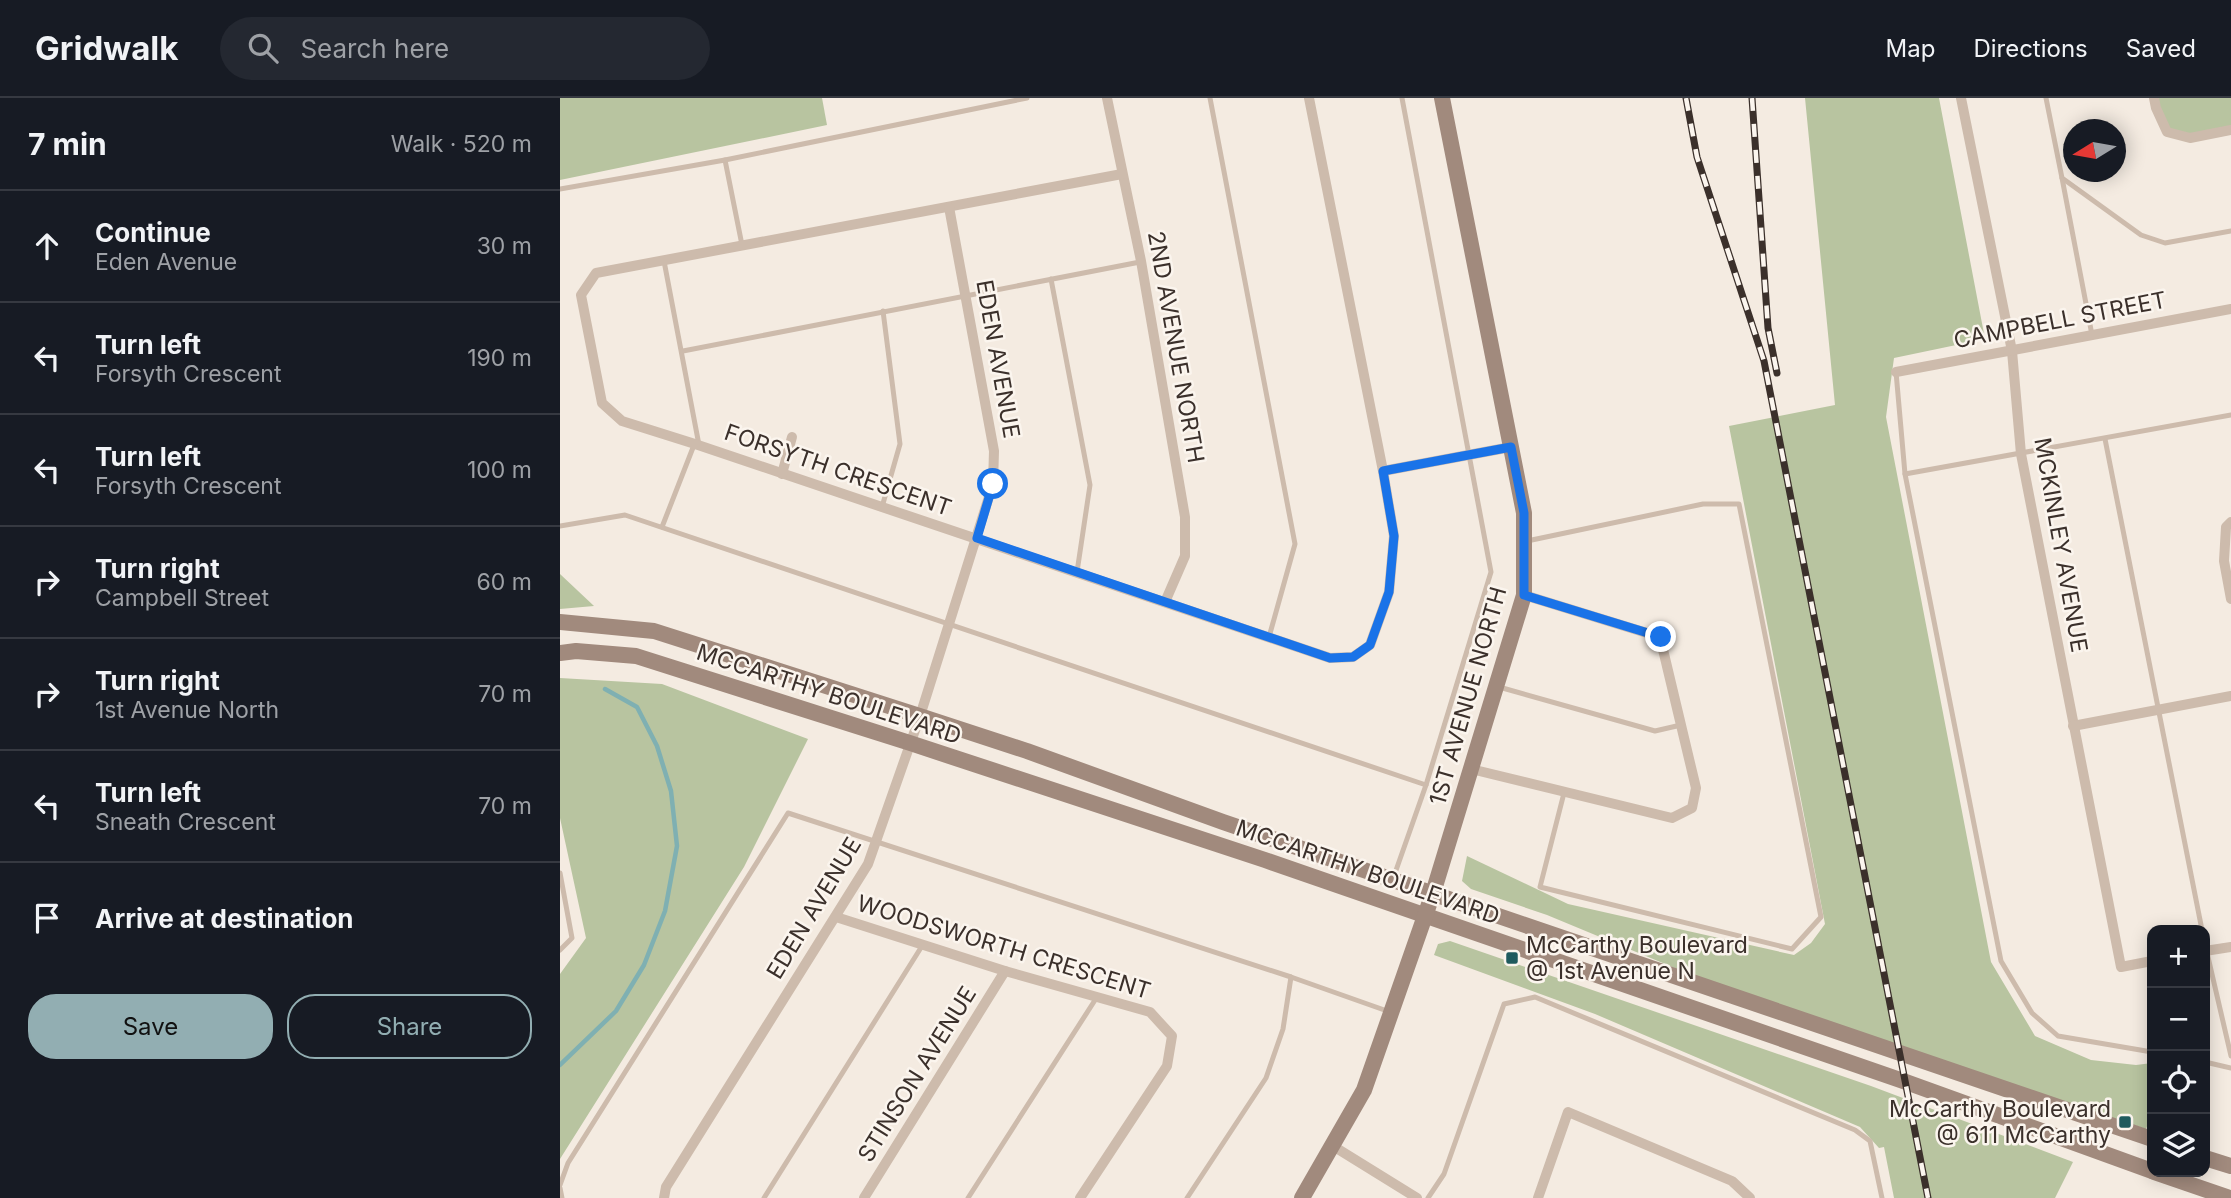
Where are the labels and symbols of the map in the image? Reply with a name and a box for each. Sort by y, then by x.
north arrow [2063,119,2126,182]
street label: 2ND AVENUE NORTH [1142,229,1210,465]
street label: EDEN AVENUE [970,278,1026,440]
street label: CAMPBELL STREET [1951,286,2169,354]
street label: FORSYTH CRESCENT [721,418,955,522]
street label: MCKINLEY AVENUE [2028,435,2094,655]
route start [977,468,1008,499]
street label: 1ST AVENUE NORTH [1423,584,1513,808]
route end [1645,621,1676,652]
street label: MCCARTHY BOULEVARD [693,638,965,750]
street label: MCCARTHY BOULEVARD [1233,814,1503,930]
street label: EDEN AVENUE [761,832,867,984]
street label: WOODSWORTH CRESCENT [854,889,1154,1005]
place label: McCarthy Boulevard @ 1st Avenue N [1526,931,1748,985]
marker: McCarthy Boulevard @ 1st Avenue N [1504,950,1520,966]
street label: STINSON AVENUE [852,981,982,1167]
place label: McCarthy Boulevard @ 611 McCarthy [1889,1095,2111,1149]
marker: McCarthy Boulevard @ 611 McCarthy [2117,1114,2133,1130]

